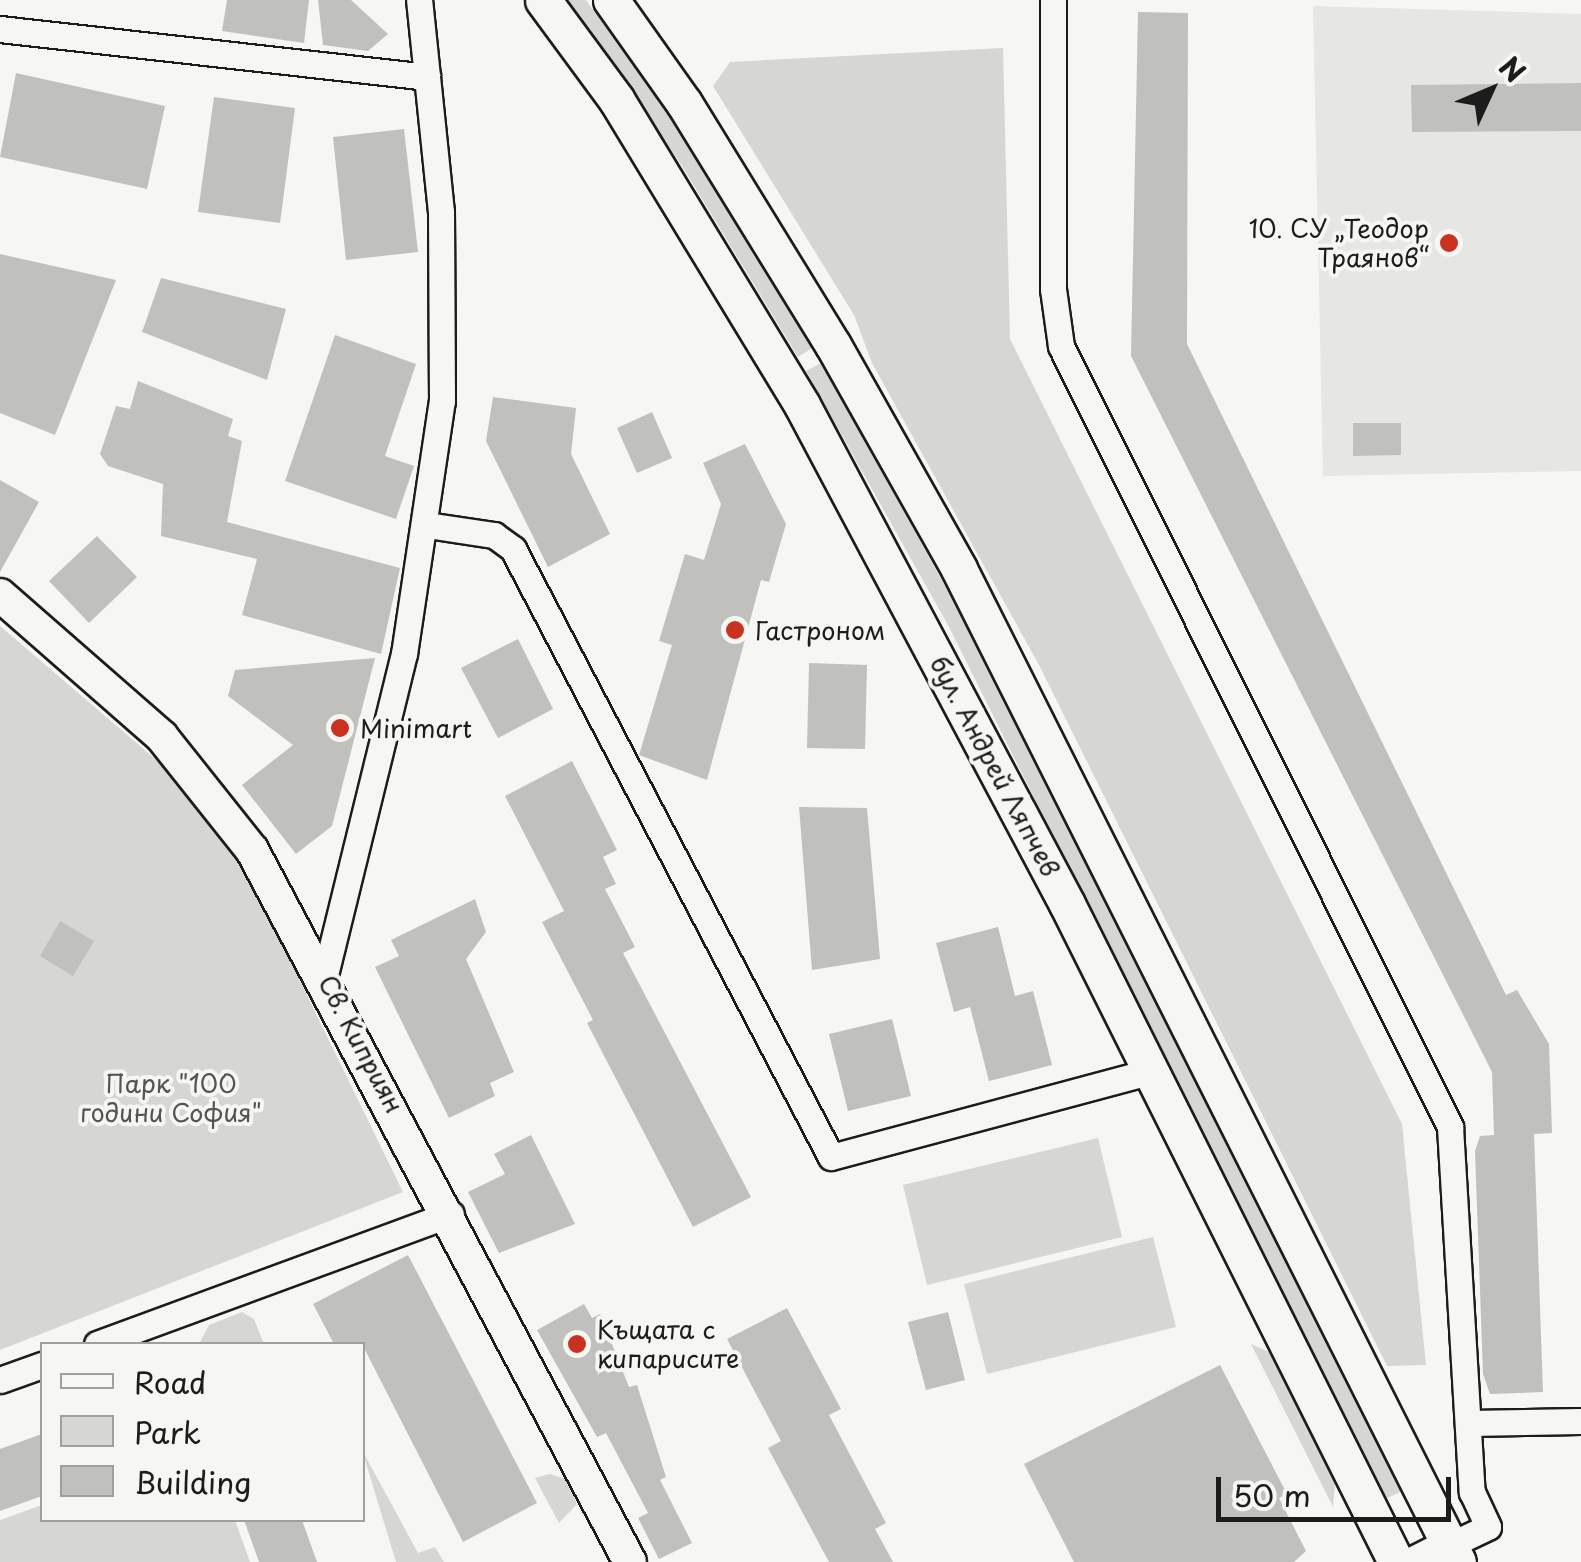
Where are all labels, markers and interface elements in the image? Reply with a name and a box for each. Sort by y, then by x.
north arrow [1441,40,1541,140]
text: N [1490,46,1536,92]
place label: 10. СУ „Теодор Траянов“ [1246,214,1429,273]
marker: 10. СУ „Теодор Траянов“ [1438,232,1460,254]
place label: Гастроном [755,615,885,645]
marker: Гастроном [724,619,746,641]
street label: бул. Андрей Ляпчев [924,650,1066,882]
place label: Minimart [360,713,472,743]
marker: Minimart [329,717,351,739]
street label: Св. Киприян [312,970,410,1118]
park label: Парк "100 години София" [79,1069,263,1128]
place label: Къщата с кипарисите [597,1315,739,1374]
marker: Къщата с кипарисите [566,1333,588,1355]
legend [40,1342,365,1522]
text: Road [134,1359,207,1404]
text: Park [134,1409,201,1454]
scale bar [1221,1457,1456,1519]
text: Building [134,1459,251,1504]
text: 50 m [1233,1472,1311,1517]

